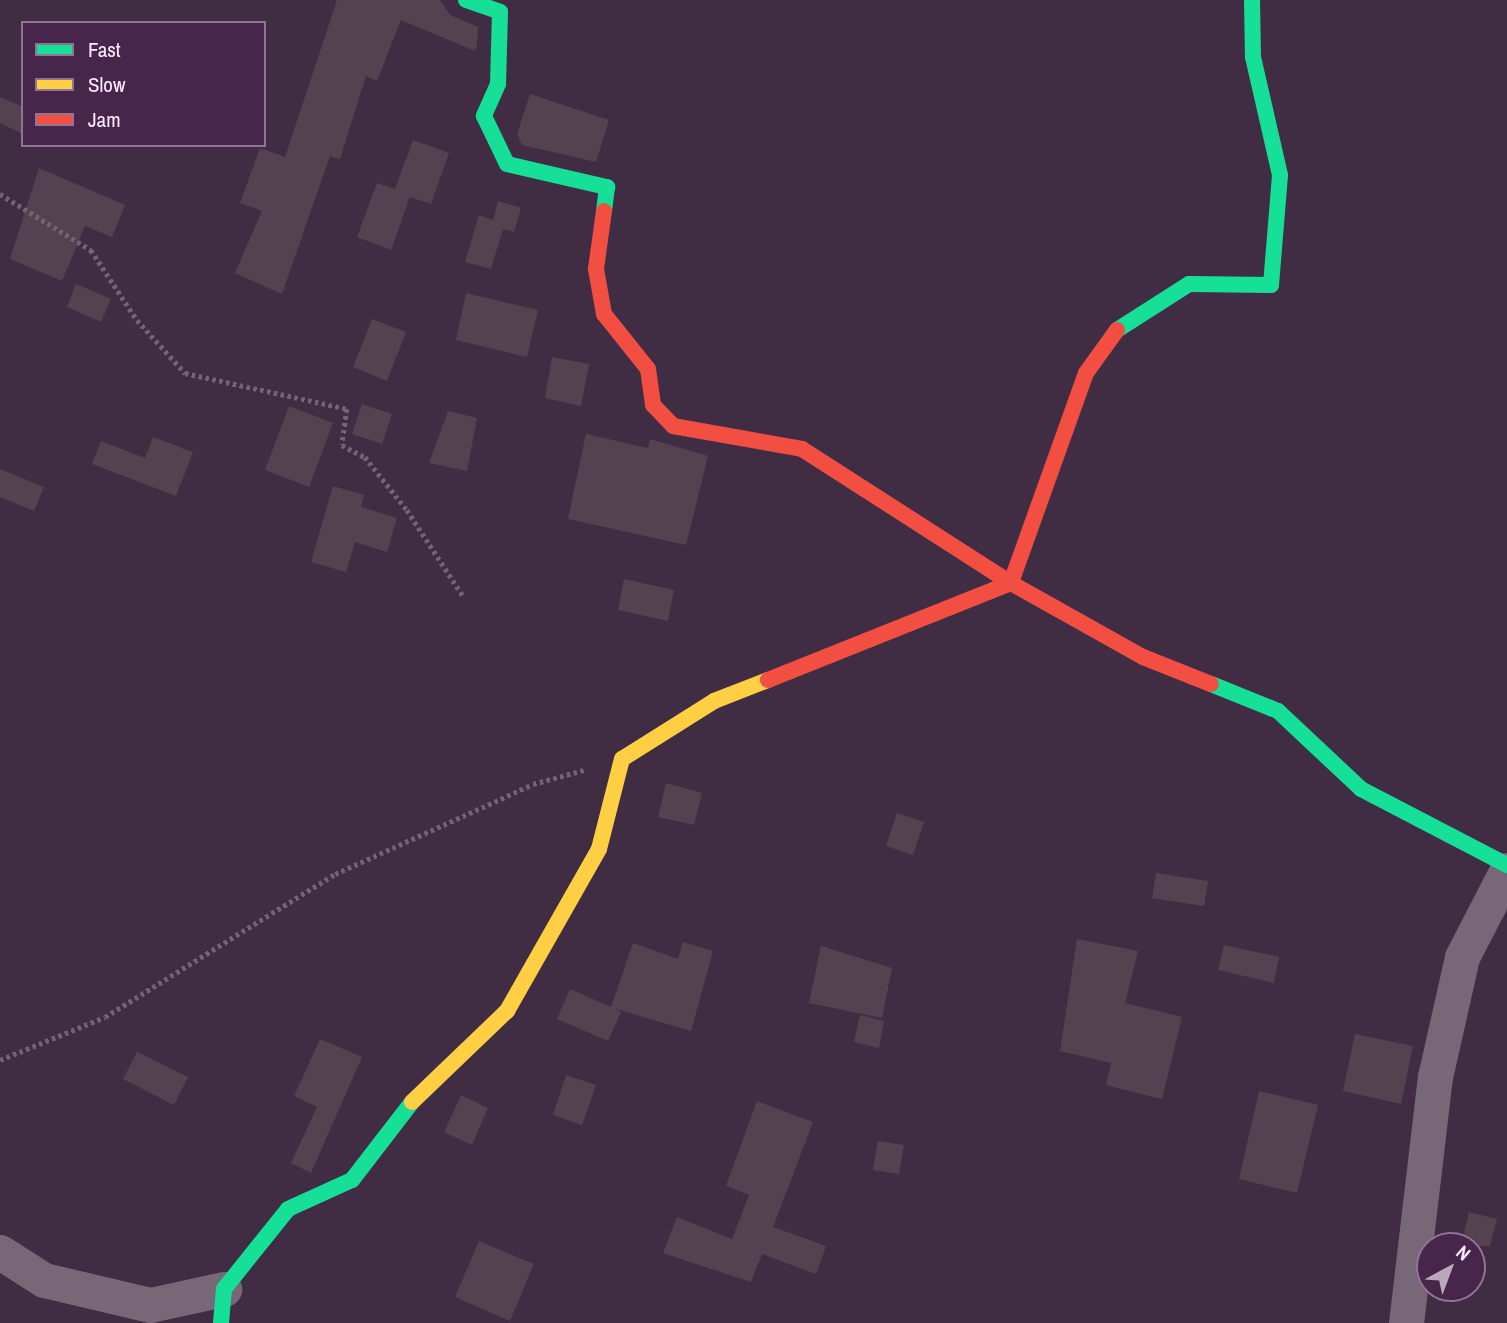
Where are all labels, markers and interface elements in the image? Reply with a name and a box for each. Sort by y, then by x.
legend [21,21,266,147]
text: Fast [88,35,121,64]
text: Slow [88,70,125,99]
text: Jam [88,105,121,134]
north arrow [1416,1232,1486,1302]
text: N [1451,1239,1476,1266]

